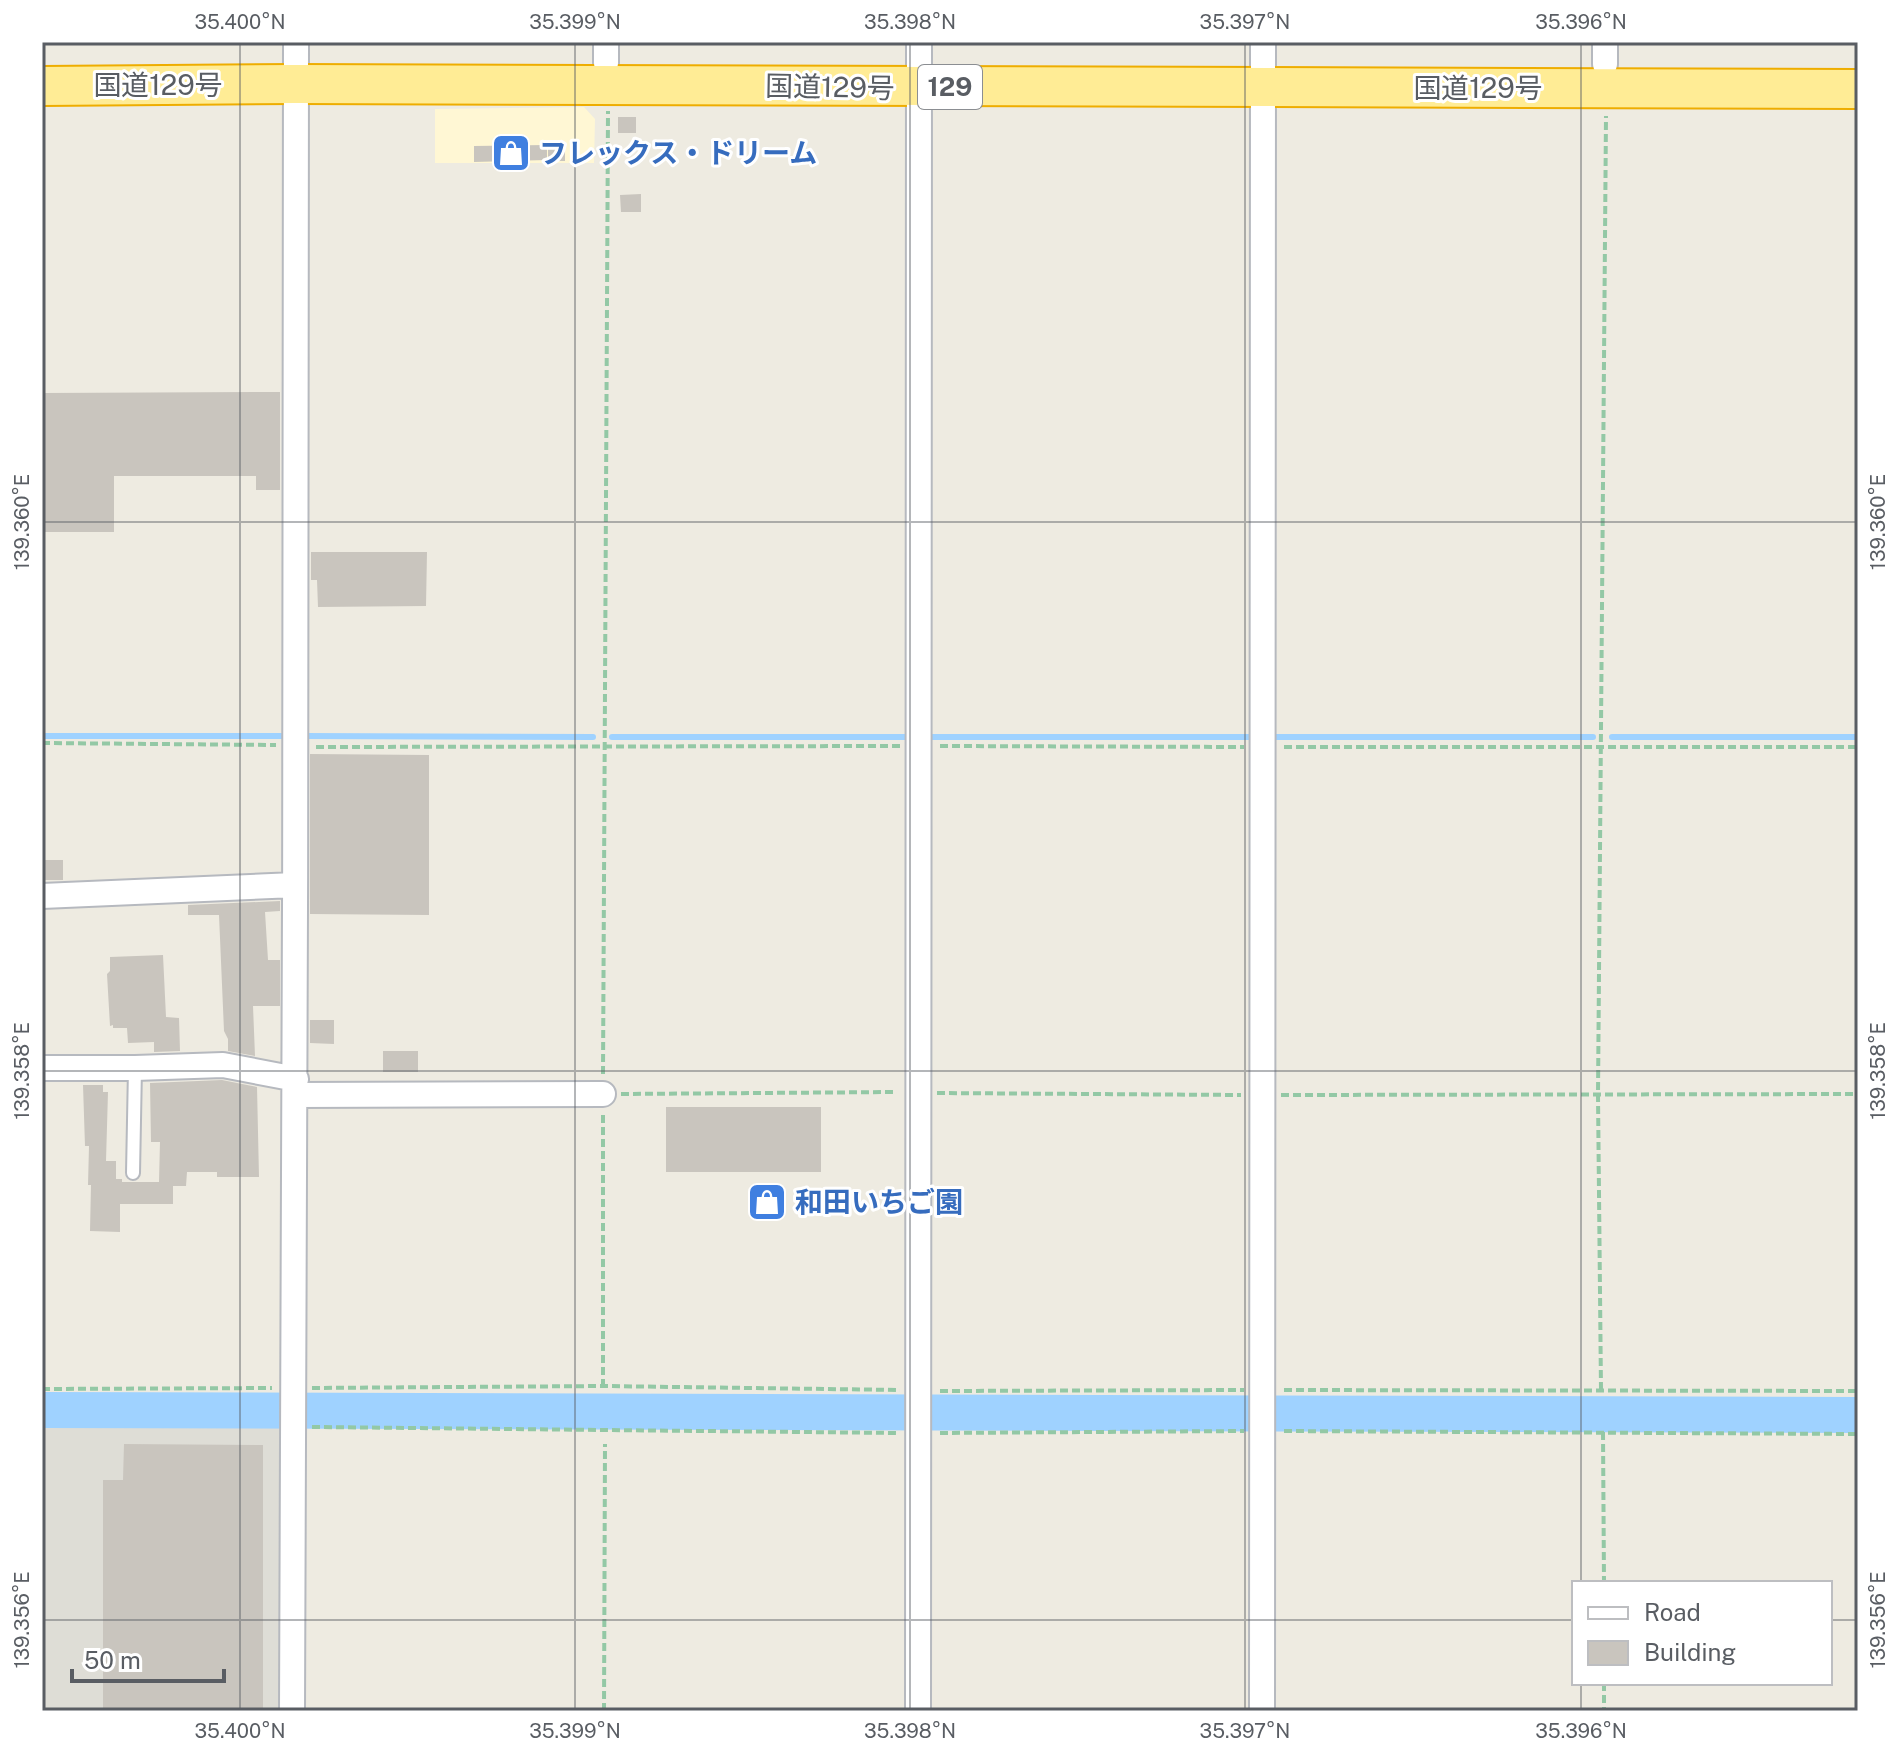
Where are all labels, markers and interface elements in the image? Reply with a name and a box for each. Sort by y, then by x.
text: 35.400°N [194,10,286,34]
text: 35.399°N [529,10,621,34]
text: 35.398°N [864,10,956,34]
text: 35.397°N [1200,10,1290,34]
text: 35.396°N [1535,10,1627,34]
road number: 129 [918,65,982,109]
street label: 国道129号 [93,68,223,101]
street label: 国道129号 [765,69,895,104]
street label: 国道129号 [1413,71,1543,104]
shop icon: フレックス・ドリーム [490,132,532,174]
place label: フレックス・ドリーム [539,136,817,169]
text: 139.360°E [10,474,34,570]
text: 139.360°E [1866,474,1890,570]
text: 139.358°E [10,1022,34,1120]
text: 139.358°E [1866,1022,1890,1120]
shop icon: 和田いちご園 [746,1181,788,1223]
place label: 和田いちご園 [795,1185,963,1218]
text: 139.356°E [10,1571,34,1669]
text: 139.356°E [1866,1571,1890,1669]
legend [1572,1581,1832,1685]
text: Road [1644,1598,1701,1626]
scale bar [72,1633,224,1683]
text: Building [1644,1638,1736,1666]
text: 50 m [84,1646,141,1674]
text: 35.400°N [194,1719,286,1743]
text: 35.399°N [529,1719,621,1743]
text: 35.398°N [864,1719,956,1743]
text: 35.397°N [1200,1719,1290,1743]
text: 35.396°N [1535,1719,1627,1743]

